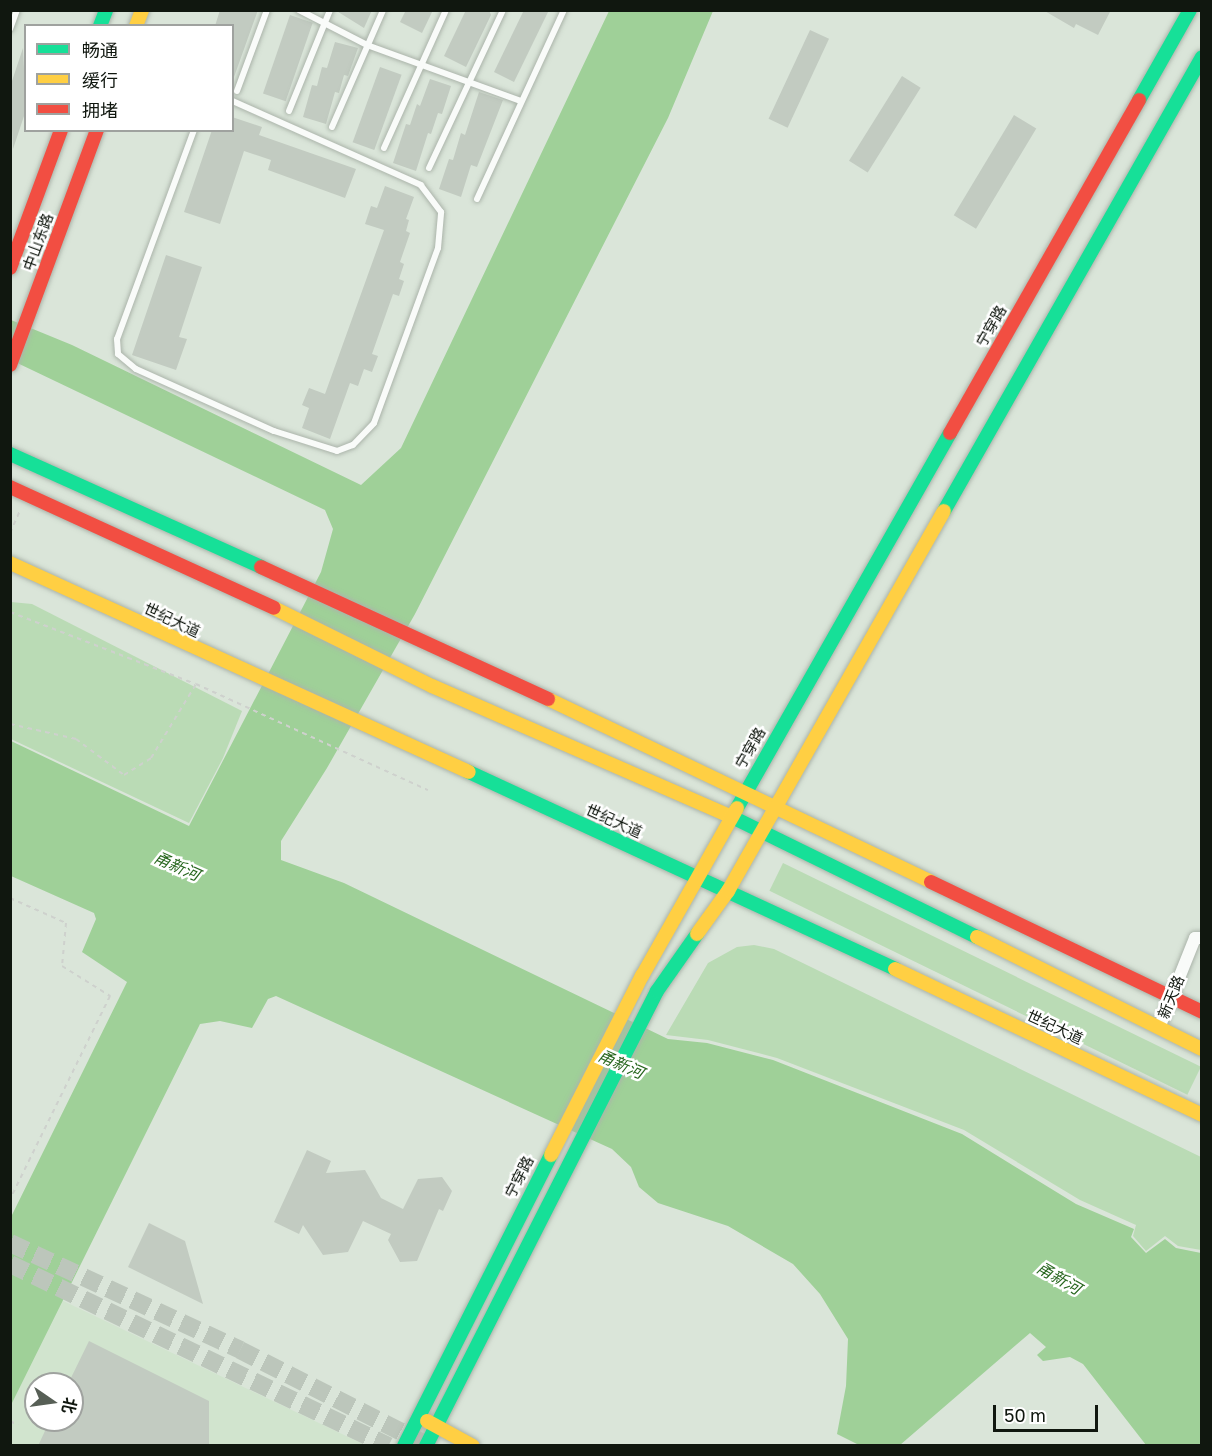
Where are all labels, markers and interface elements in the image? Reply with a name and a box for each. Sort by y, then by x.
legend [24,24,234,132]
text: 畅通 [82,39,118,61]
text: 缓行 [82,69,118,91]
text: 拥堵 [82,99,118,121]
street label: 中山东路 [19,211,57,273]
street label: 宁穿路 [972,302,1010,350]
street label: 世纪大道 [141,599,203,641]
street label: 宁穿路 [731,724,769,772]
street label: 世纪大道 [583,801,645,841]
water label: 甬新河 [151,847,203,885]
street label: 新天路 [1154,973,1188,1021]
street label: 世纪大道 [1024,1006,1086,1048]
water label: 甬新河 [595,1045,647,1083]
street label: 宁穿路 [501,1153,537,1201]
water label: 甬新河 [1033,1258,1085,1298]
north arrow [24,1372,84,1432]
scale bar [996,1393,1101,1431]
text: 北 [58,1396,81,1416]
text: 50 m [1004,1404,1046,1426]

